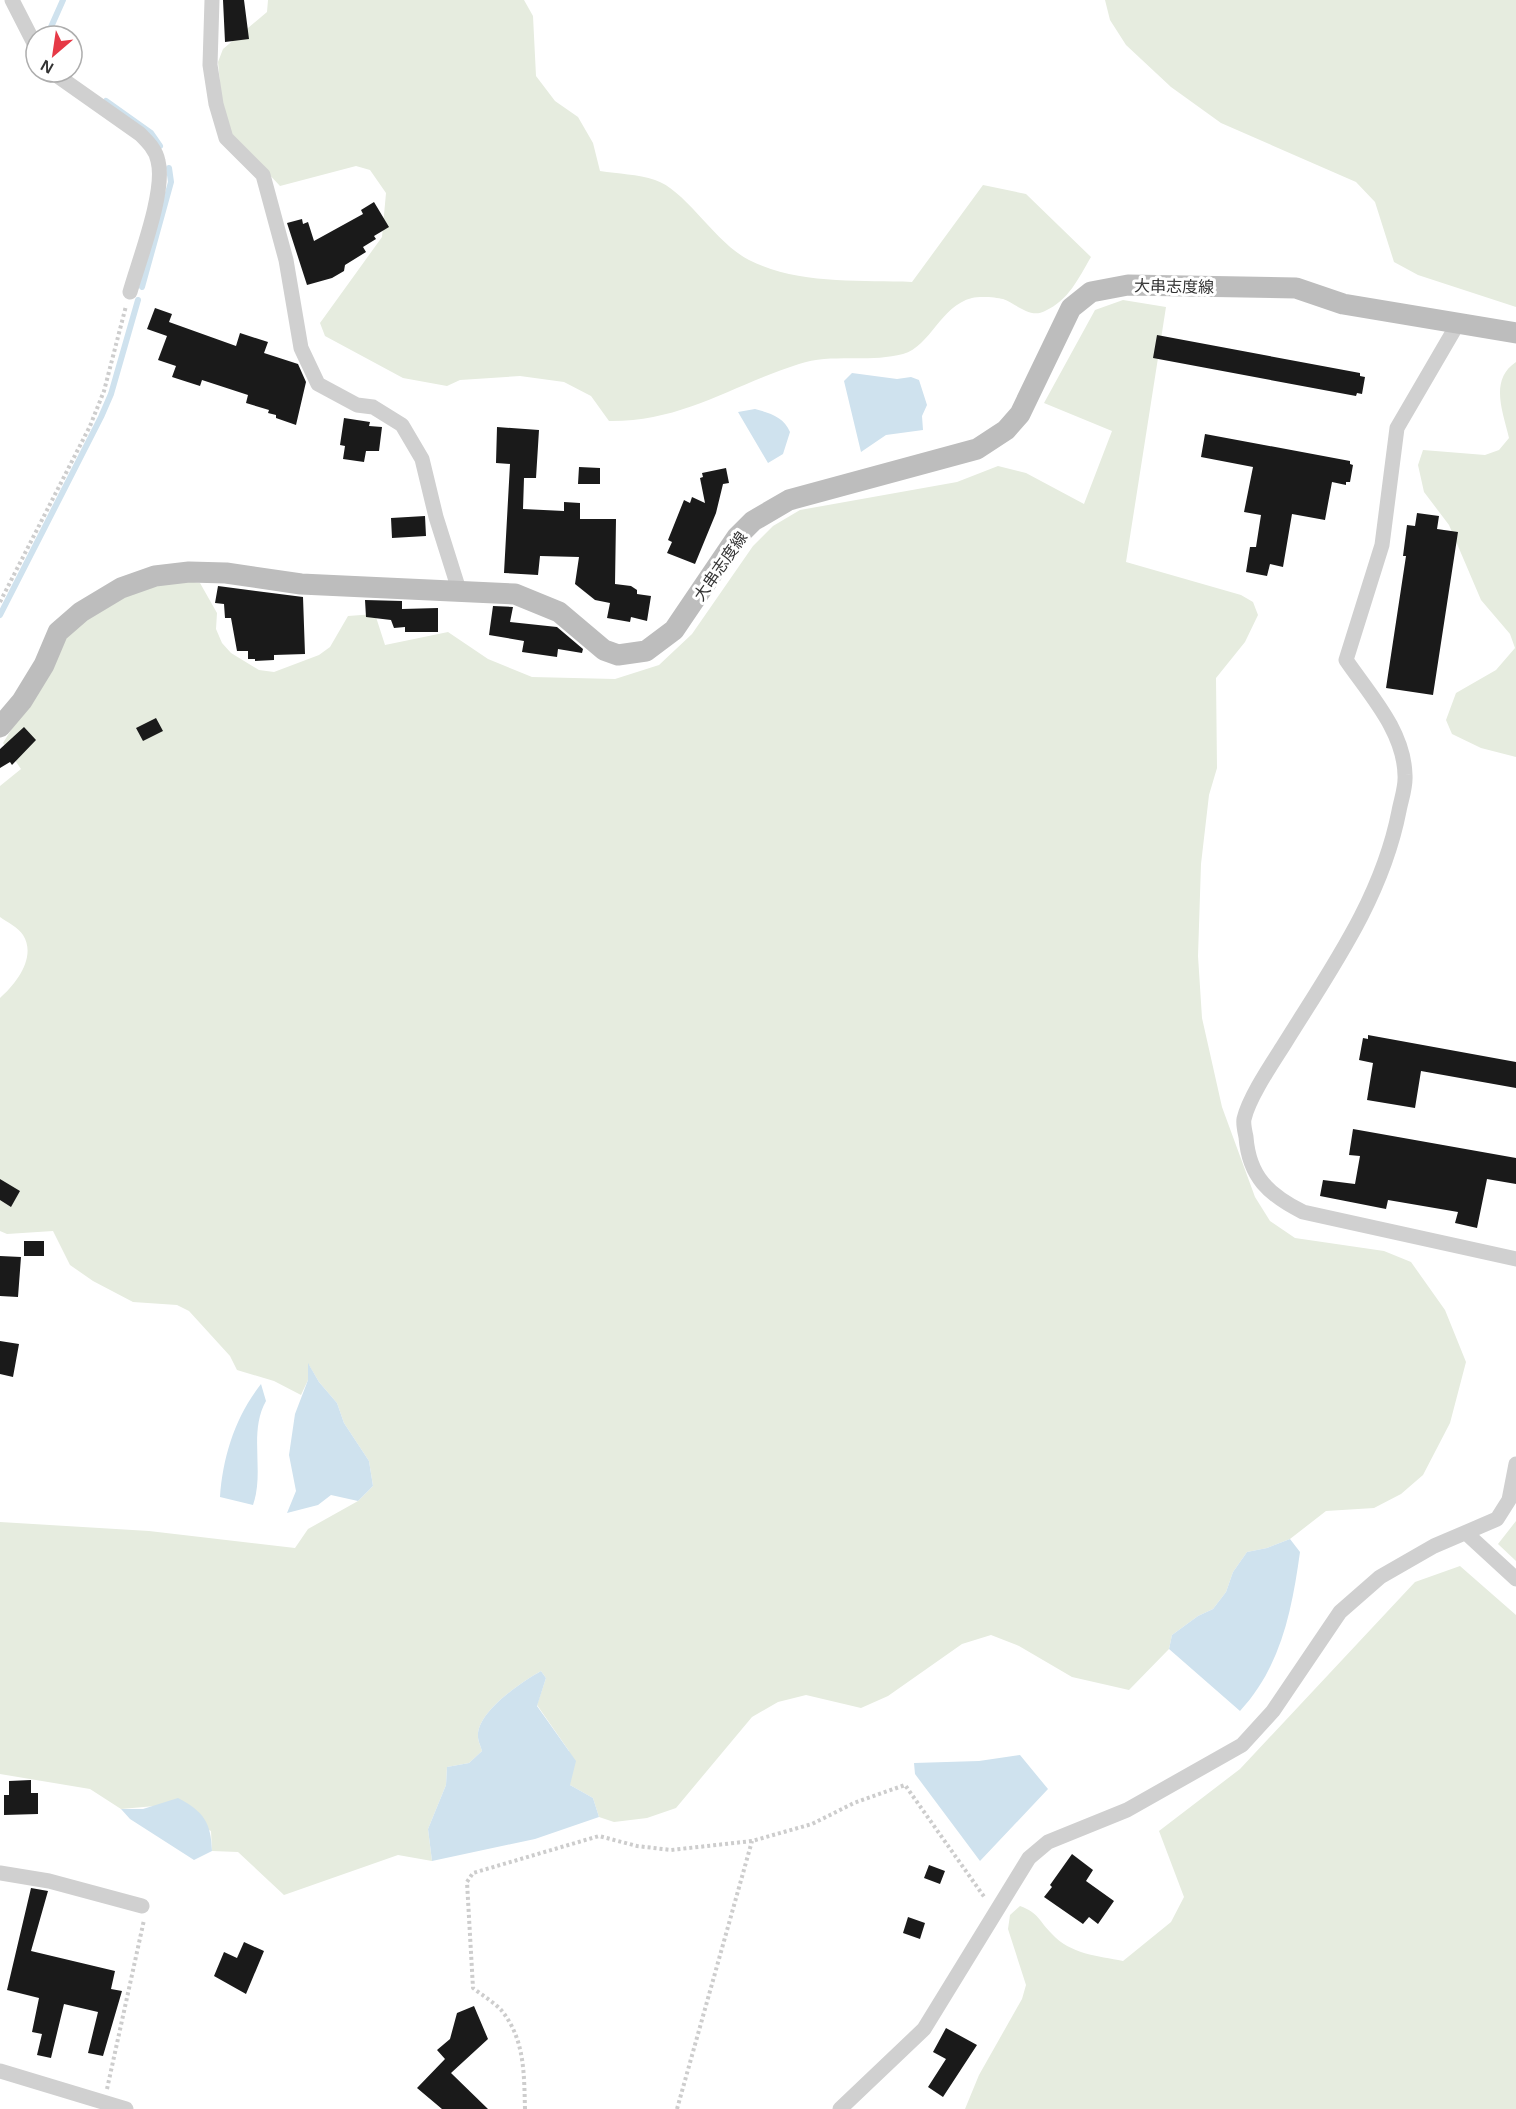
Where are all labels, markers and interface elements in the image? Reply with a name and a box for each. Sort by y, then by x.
north arrow [24,24,84,84]
text: N [38,56,56,77]
street label: 大串志度線 [1134,277,1214,296]
street label: 大串志度線 [690,529,750,604]

